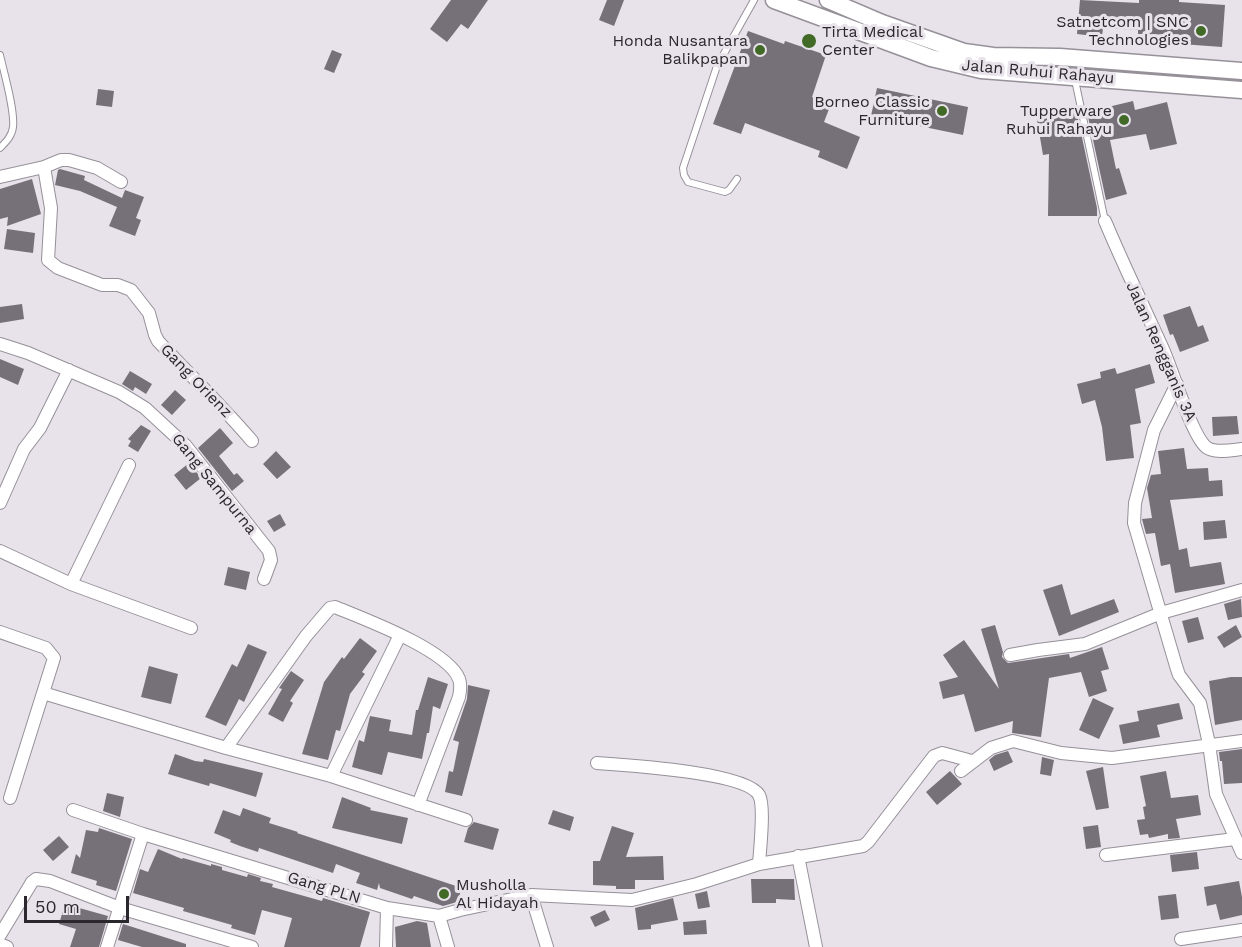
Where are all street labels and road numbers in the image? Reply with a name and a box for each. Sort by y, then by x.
street label: Jalan Ruhui Rahayu [961,56,1115,88]
street label: Jalan Rengganis 3A [1122,279,1200,425]
street label: Gang Orienz [156,340,236,422]
street label: Gang Sampurna [167,430,261,538]
street label: Gang PLN [285,868,363,908]

